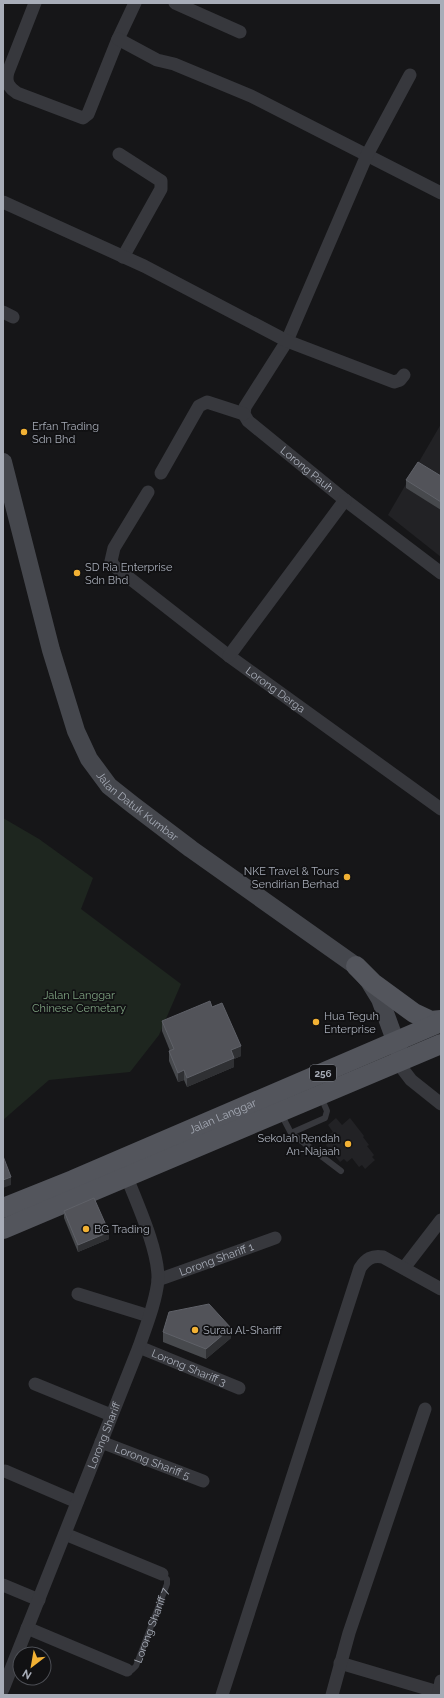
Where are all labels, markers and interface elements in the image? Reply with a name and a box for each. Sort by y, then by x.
place label: Erfan Trading Sdn Bhd [32,420,99,446]
marker: Erfan Trading Sdn Bhd [19,427,29,437]
street label: Lorong Pauh [278,444,336,495]
place label: SD Ria Enterprise Sdn Bhd [85,561,173,587]
marker: SD Ria Enterprise Sdn Bhd [72,568,82,578]
street label: Lorong Derga [243,664,307,716]
street label: Jalan Datuk Kumbar [94,769,181,844]
place label: NKE Travel & Tours Sendirian Berhad [244,865,339,891]
marker: NKE Travel & Tours Sendirian Berhad [342,872,352,882]
park label: Jalan Langgar Chinese Cemetary [32,989,126,1015]
place label: Hua Teguh Enterprise [324,1010,379,1036]
marker: Hua Teguh Enterprise [311,1017,321,1027]
road number: 256 [310,1065,336,1081]
street label: Jalan Langgar [187,1096,258,1136]
place label: Sekolah Rendah An-Najaah [257,1132,340,1158]
marker: Sekolah Rendah An-Najaah [343,1139,353,1149]
place label: BG Trading [94,1223,150,1236]
marker: BG Trading [81,1224,91,1234]
street label: Lorong Shariff 1 [178,1240,256,1279]
place label: Surau Al-Shariff [203,1324,282,1337]
marker: Surau Al-Shariff [190,1325,200,1335]
street label: Lorong Shariff 3 [150,1347,228,1389]
street label: Lorong Shariff [85,1400,124,1471]
street label: Lorong Shariff 5 [113,1442,192,1482]
street label: Lorong Shariff 7 [132,1586,172,1665]
north arrow [12,1646,52,1686]
text: N [20,1666,34,1682]

